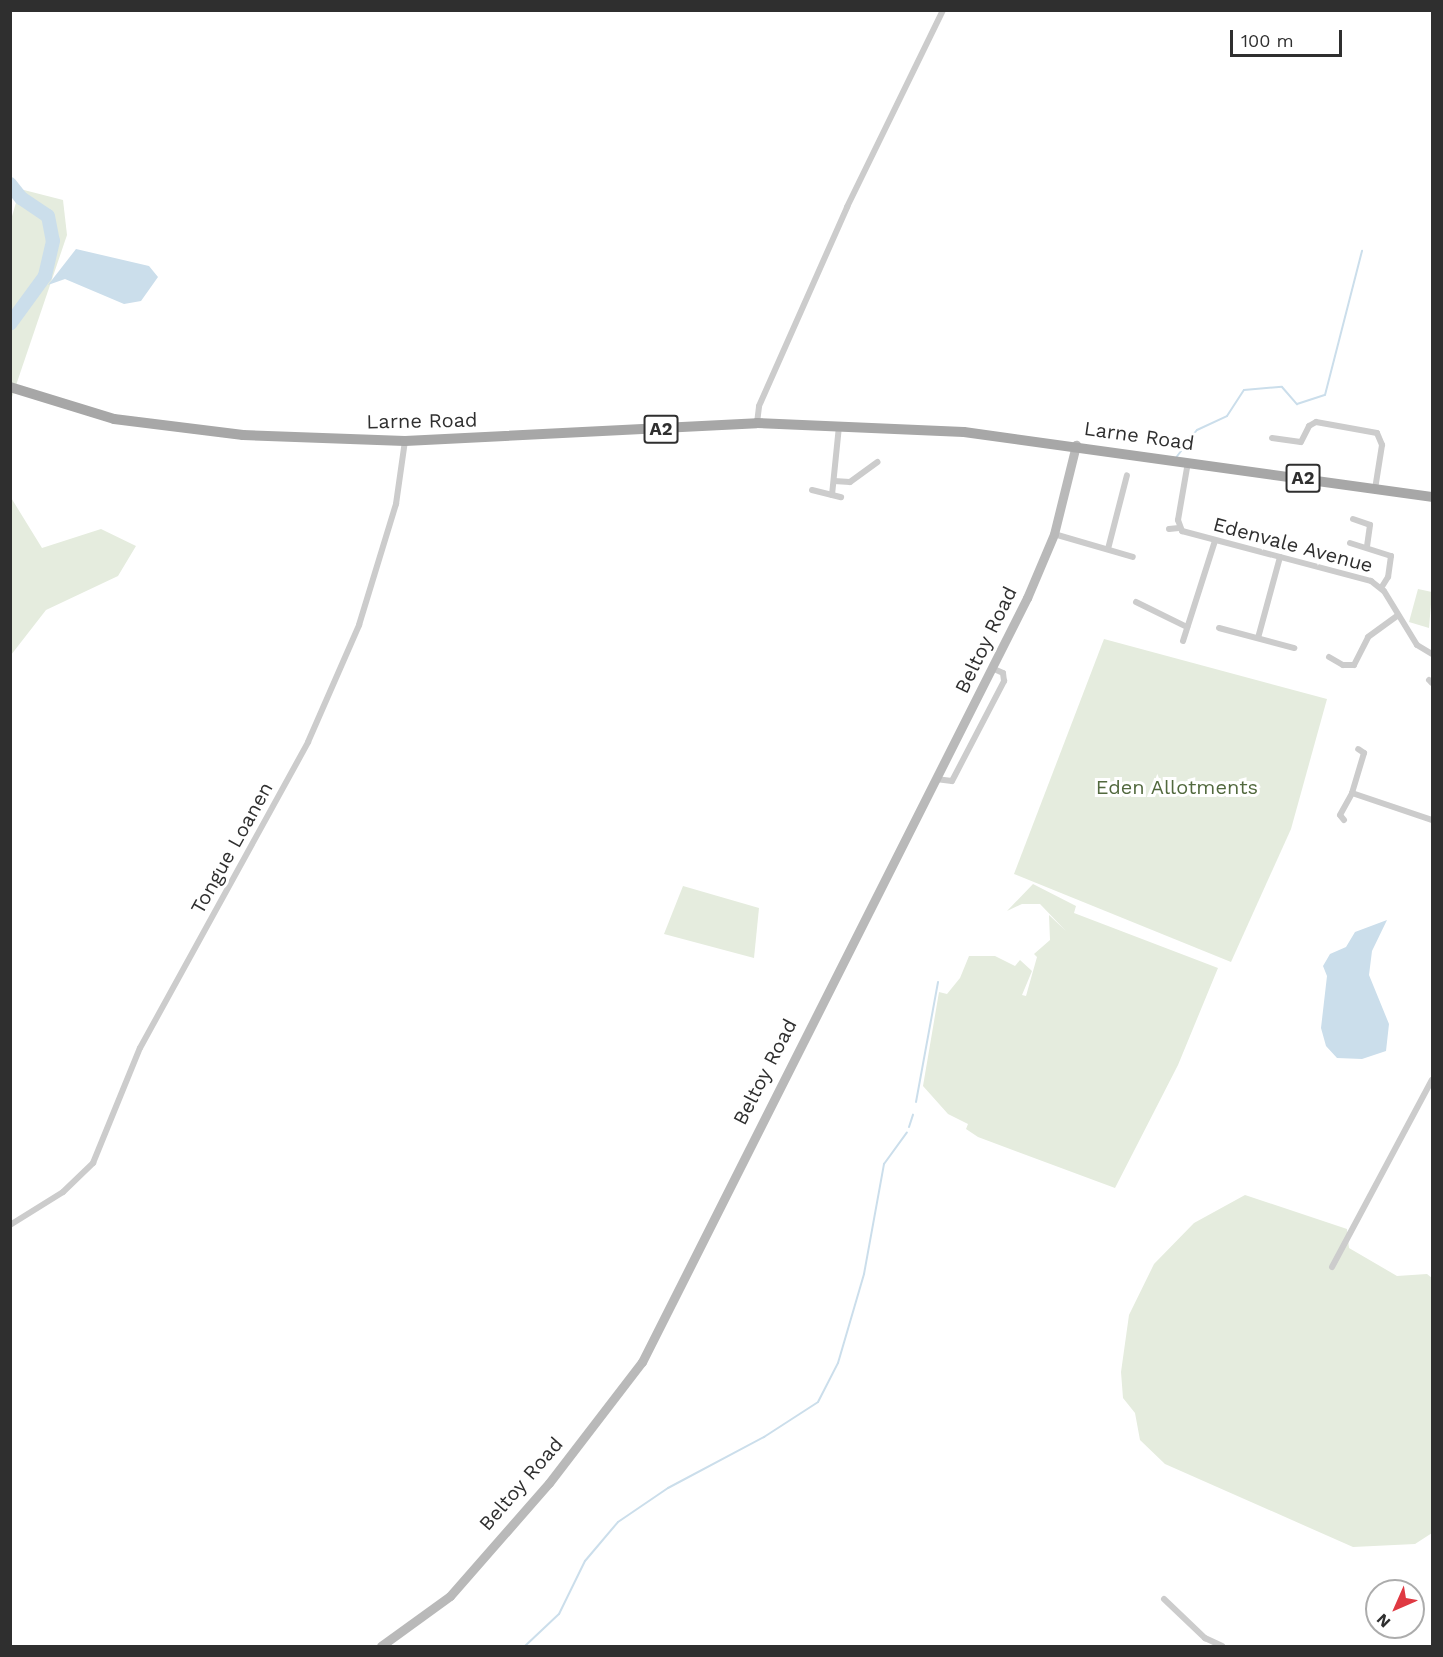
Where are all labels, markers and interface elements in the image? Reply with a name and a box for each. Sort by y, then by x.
scale bar [1233,18,1346,56]
text: 100 m [1241,30,1294,51]
street label: Larne Road [366,408,478,434]
road number: A2 [643,414,679,444]
street label: Larne Road [1082,416,1196,456]
road number: A2 [1285,463,1321,493]
street label: Edenvale Avenue [1210,512,1376,578]
street label: Beltoy Road [950,582,1022,698]
park label: Eden Allotments [1095,775,1259,799]
street label: Tongue Loanen [186,778,278,918]
street label: Beltoy Road [728,1015,802,1129]
street label: Beltoy Road [474,1432,568,1536]
north arrow [1365,1579,1425,1639]
text: N [1372,1610,1394,1632]

